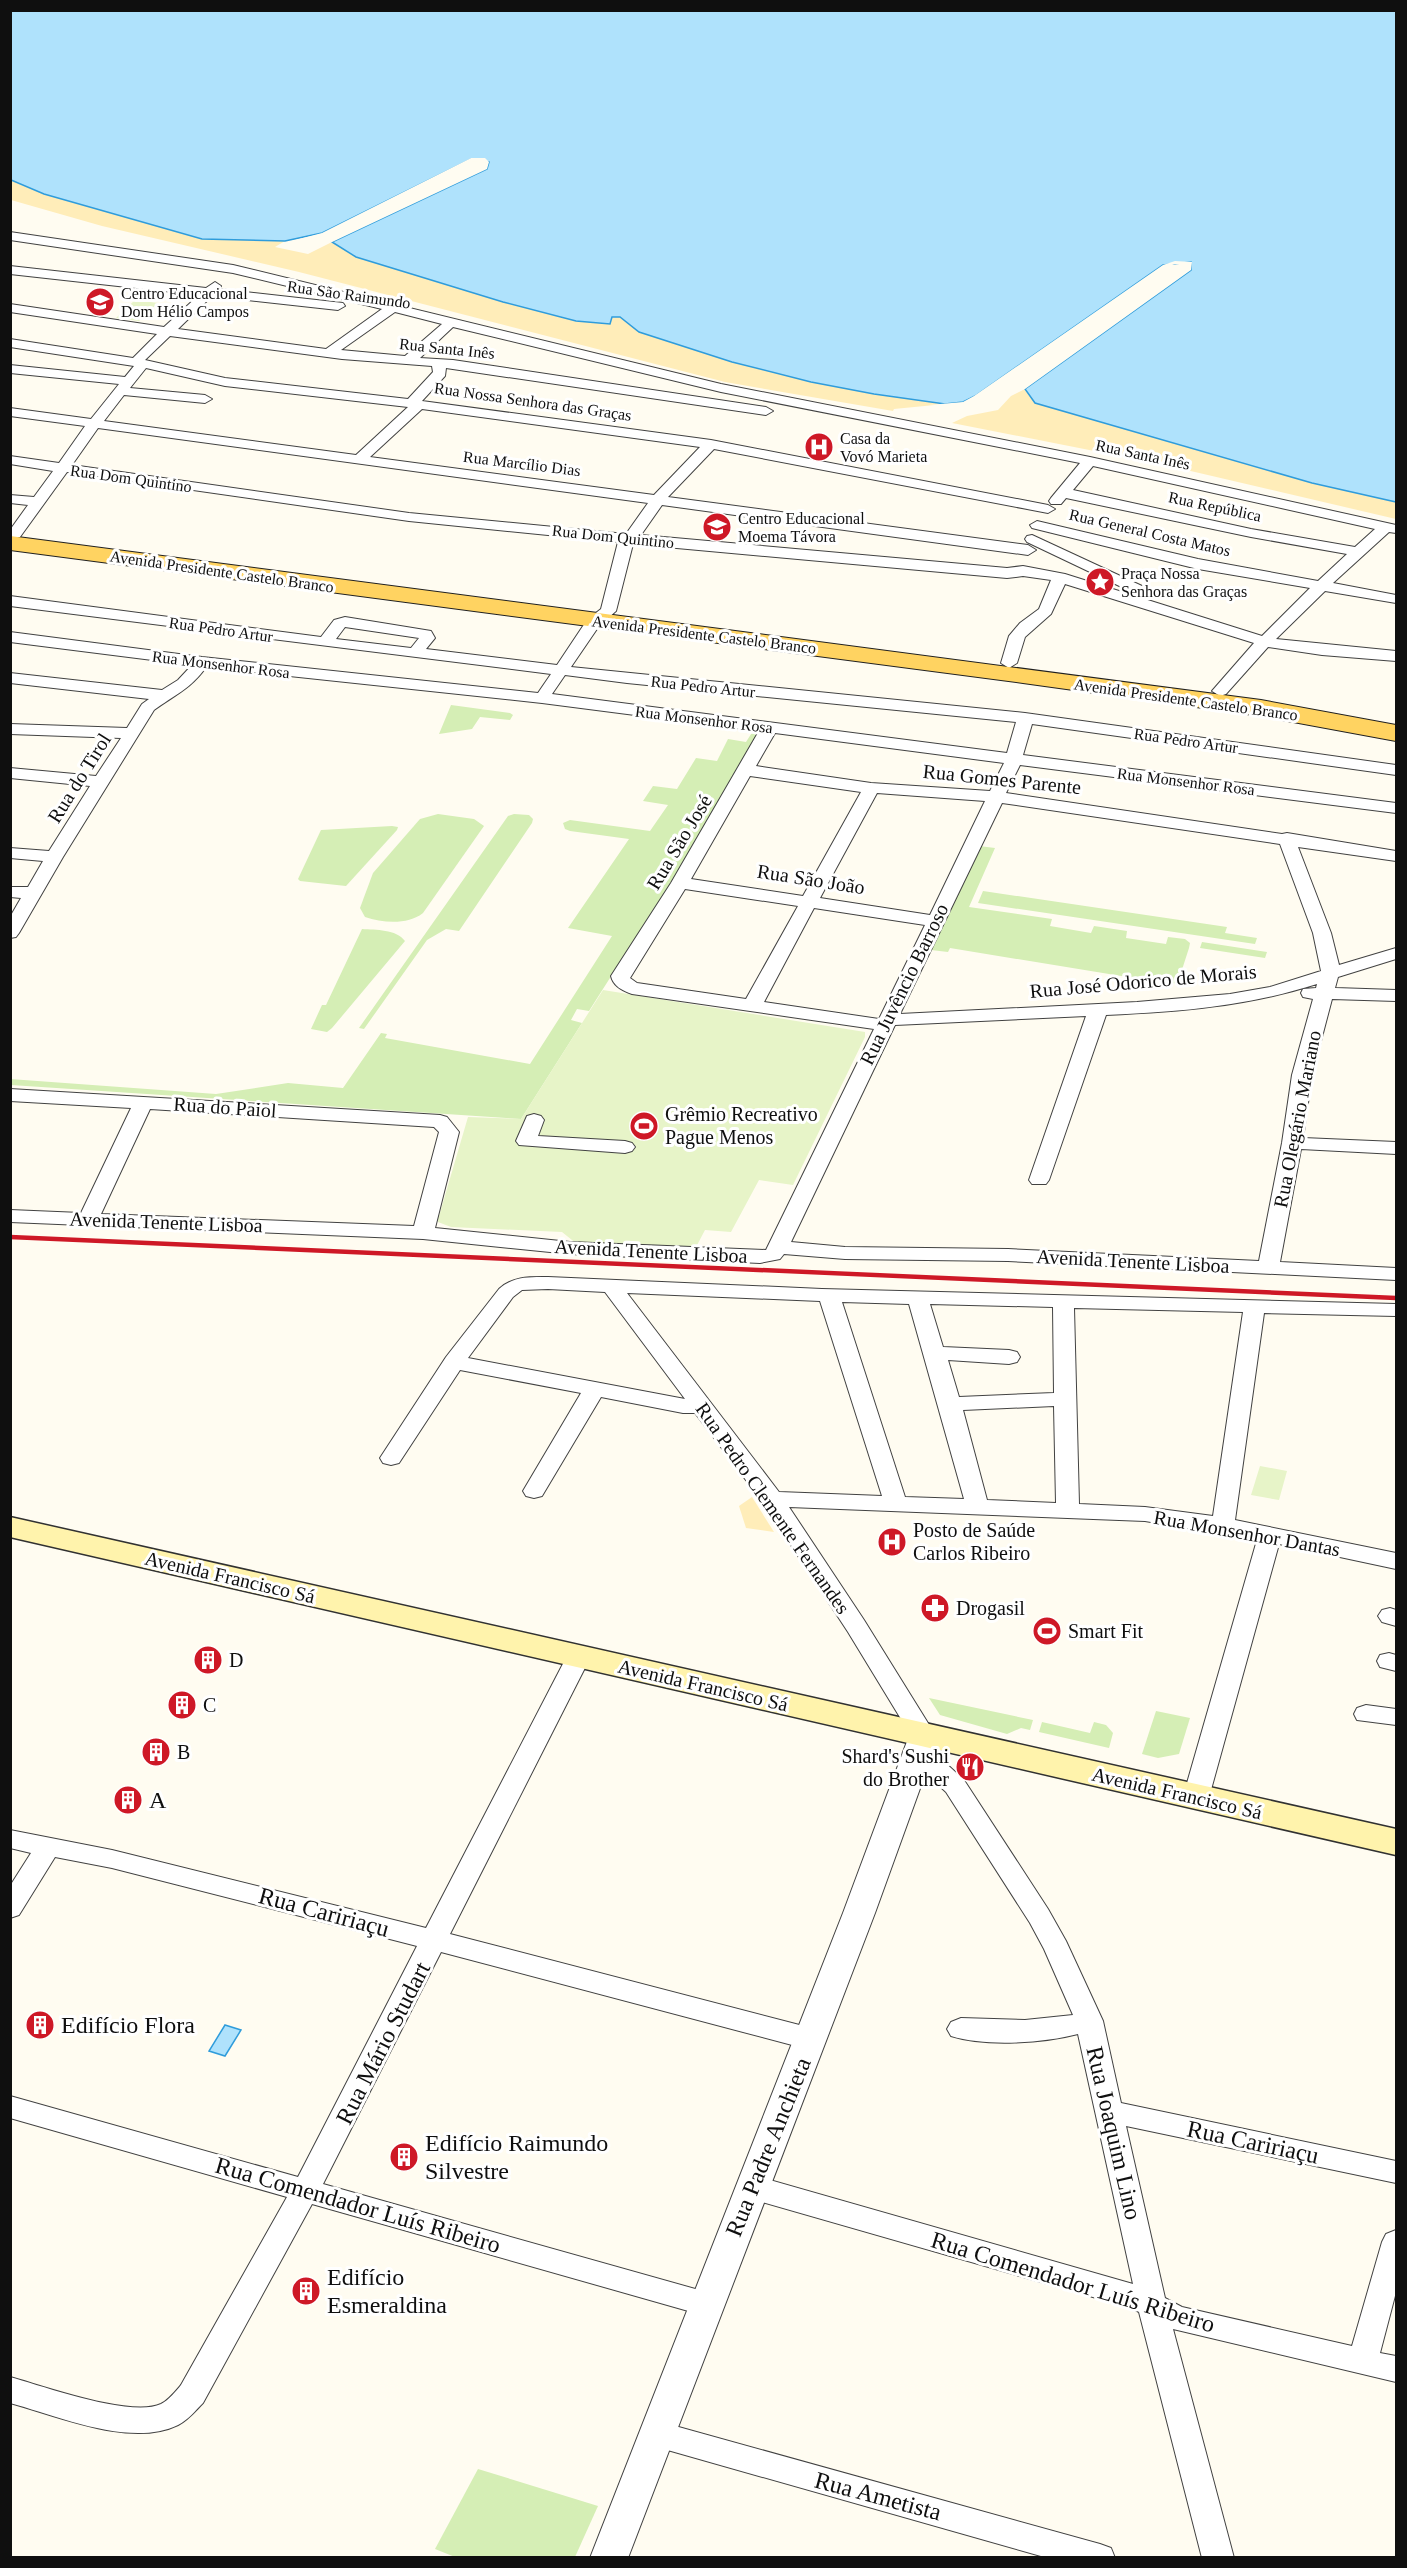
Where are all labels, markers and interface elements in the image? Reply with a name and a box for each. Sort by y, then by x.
street label: Rua São Raimundo [286,277,412,312]
place label: Centro Educacional Dom Hélio Campos [121,285,249,321]
school or university icon: Centro Educacional Dom Hélio Campos [84,286,116,318]
street label: Rua Santa Inês [398,335,496,362]
street label: Rua Nossa Senhora das Graças [433,379,633,425]
place label: Casa da Vovó Marieta [840,430,927,465]
hospital icon: Casa da Vovó Marieta [803,431,835,463]
street label: Rua Santa Inês [1094,436,1192,473]
street label: Rua Marcílio Dias [462,448,582,479]
street label: Rua Dom Quintino [69,462,193,495]
street label: Rua República [1167,488,1263,526]
street label: Rua General Costa Matos [1068,506,1232,559]
place label: Centro Educacional Moema Távora [738,510,865,545]
school or university icon: Centro Educacional Moema Távora [701,511,733,543]
street label: Rua Dom Quintino [551,522,675,551]
street label: Avenida Presidente Castelo Branco [109,547,335,596]
place label: Praça Nossa Senhora das Graças [1121,565,1247,601]
place icon: Praça Nossa Senhora das Graças [1084,566,1116,598]
street label: Avenida Presidente Castelo Branco [591,612,817,657]
street label: Rua Pedro Artur [168,614,275,645]
street label: Rua Monsenhor Rosa [151,648,291,681]
street label: Rua Pedro Artur [650,673,757,701]
street label: Avenida Presidente Castelo Branco [1073,675,1299,724]
street label: Rua Monsenhor Rosa [634,703,774,736]
street label: Rua Pedro Artur [1133,725,1240,756]
street label: Rua do Tirol [43,729,115,827]
street label: Rua Gomes Parente [922,760,1082,798]
street label: Rua Monsenhor Rosa [1116,765,1256,798]
street label: Rua São José [642,791,716,893]
street label: Rua São João [756,860,866,898]
street label: Rua Juvêncio Barroso [855,900,953,1068]
street label: Rua José Odorico de Morais [1029,960,1258,1002]
street label: Rua Olegário Mariano [1269,1029,1326,1210]
street label: Rua do Paiol [173,1092,278,1122]
place label: Grêmio Recreativo Pague Menos [665,1103,818,1149]
sports icon: Grêmio Recreativo Pague Menos [628,1110,660,1142]
street label: Avenida Tenente Lisboa [69,1208,263,1236]
street label: Avenida Tenente Lisboa [554,1235,748,1267]
street label: Avenida Tenente Lisboa [1036,1245,1230,1277]
street label: Rua Pedro Clemente Fernandes [692,1398,855,1618]
street label: Rua Monsenhor Dantas [1152,1506,1342,1560]
place label: Posto de Saúde Carlos Ribeiro [913,1519,1035,1564]
hospital icon: Posto de Saúde Carlos Ribeiro [876,1526,908,1558]
street label: Avenida Francisco Sá [143,1547,317,1607]
pharmacy icon: Drogasil [919,1592,951,1624]
place label: Drogasil [956,1597,1025,1620]
sports icon: Smart Fit [1031,1615,1063,1647]
place label: Smart Fit [1068,1620,1143,1642]
building icon: D [192,1644,224,1676]
place label: D [229,1649,243,1671]
street label: Avenida Francisco Sá [616,1655,790,1715]
building icon: C [166,1689,198,1721]
place label: C [203,1694,216,1716]
building icon: B [140,1736,172,1768]
place label: B [177,1741,190,1763]
place label: Shard's Sushi do Brother [841,1745,949,1790]
restaurant icon: Shard's Sushi do Brother [954,1751,986,1783]
street label: Avenida Francisco Sá [1090,1763,1264,1823]
building icon: A [112,1784,144,1816]
place label: A [149,1787,167,1813]
street label: Rua Caririaçu [256,1882,392,1942]
street label: Rua Mário Studart [331,1957,435,2128]
building icon: Edifício Flora [24,2009,56,2041]
place label: Edifício Flora [61,2012,195,2038]
street label: Rua Joaquim Lino [1081,2044,1147,2222]
street label: Rua Padre Anchieta [720,2053,816,2240]
street label: Rua Caririaçu [1185,2115,1321,2169]
place label: Edifício Raimundo Silvestre [425,2130,608,2184]
building icon: Edifício Raimundo Silvestre [388,2141,420,2173]
street label: Rua Comendador Luís Ribeiro [212,2152,504,2258]
street label: Rua Comendador Luís Ribeiro [928,2226,1218,2338]
place label: Edifício Esmeraldina [327,2264,447,2318]
building icon: Edifício Esmeraldina [290,2275,322,2307]
street label: Rua Ametista [812,2467,944,2525]

